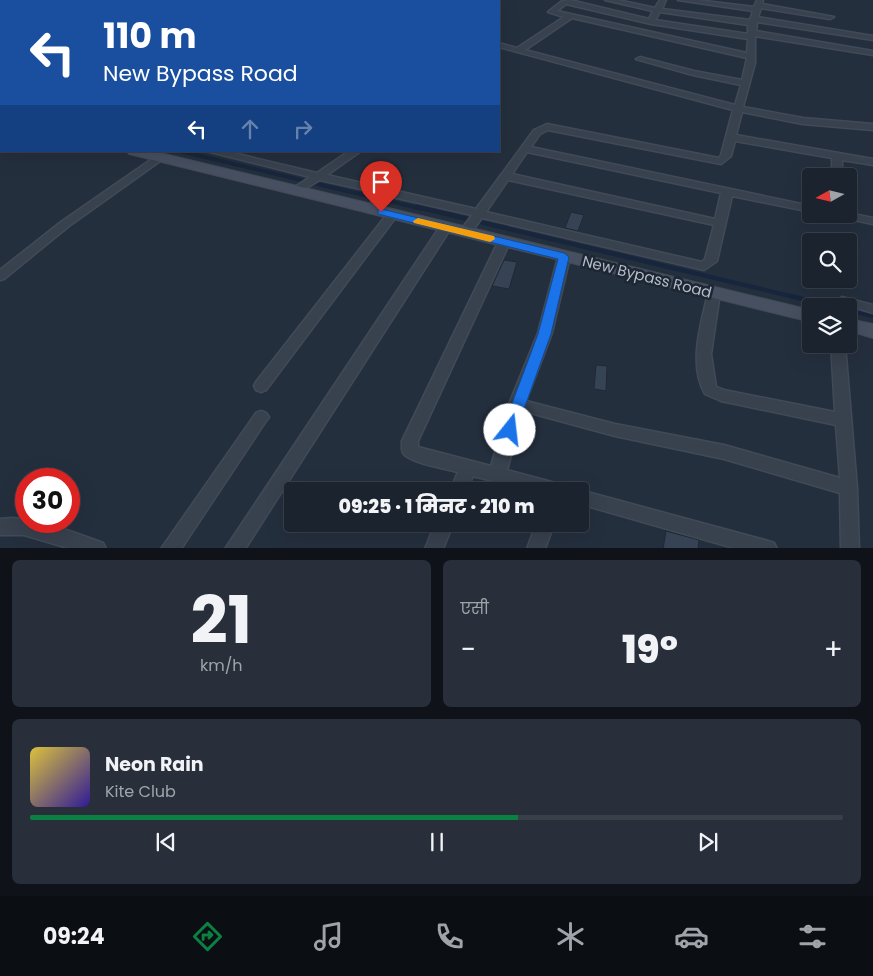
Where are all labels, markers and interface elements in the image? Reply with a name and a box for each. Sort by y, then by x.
text: 110 m [103,11,197,60]
icon: left [20,20,85,85]
text: New Bypass Road [103,58,298,89]
icon: left [183,115,211,143]
icon: ahead [236,115,264,143]
icon: right [289,115,317,143]
pin [360,161,402,212]
icon: arrive [367,168,395,196]
north arrow [802,168,858,222]
map controls [802,168,857,353]
button: search [802,233,857,288]
street label: New Bypass Road [580,250,714,303]
button: layers [802,298,857,353]
position arrow [483,403,535,455]
speed limit sign: 30 [15,468,80,533]
text: 09:25 · 1 मिनट · 210 m [339,493,535,520]
text: 21 [190,575,252,666]
text: एसी [461,597,489,620]
text: 19° [622,623,678,676]
text: − [461,630,476,669]
text: + [824,630,843,669]
text: km/h [200,654,243,677]
text: Neon Rain [105,751,204,778]
text: Kite Club [105,780,176,803]
icon: previous [152,828,180,856]
icon: pause [423,828,451,856]
icon: next [694,828,722,856]
icon: directions [190,919,225,954]
icon: music [311,919,346,954]
icon: phone [432,919,467,954]
icon: climate [553,919,588,954]
icon: car [674,919,709,954]
icon: filters [795,919,830,954]
text: 09:24 [43,921,105,952]

